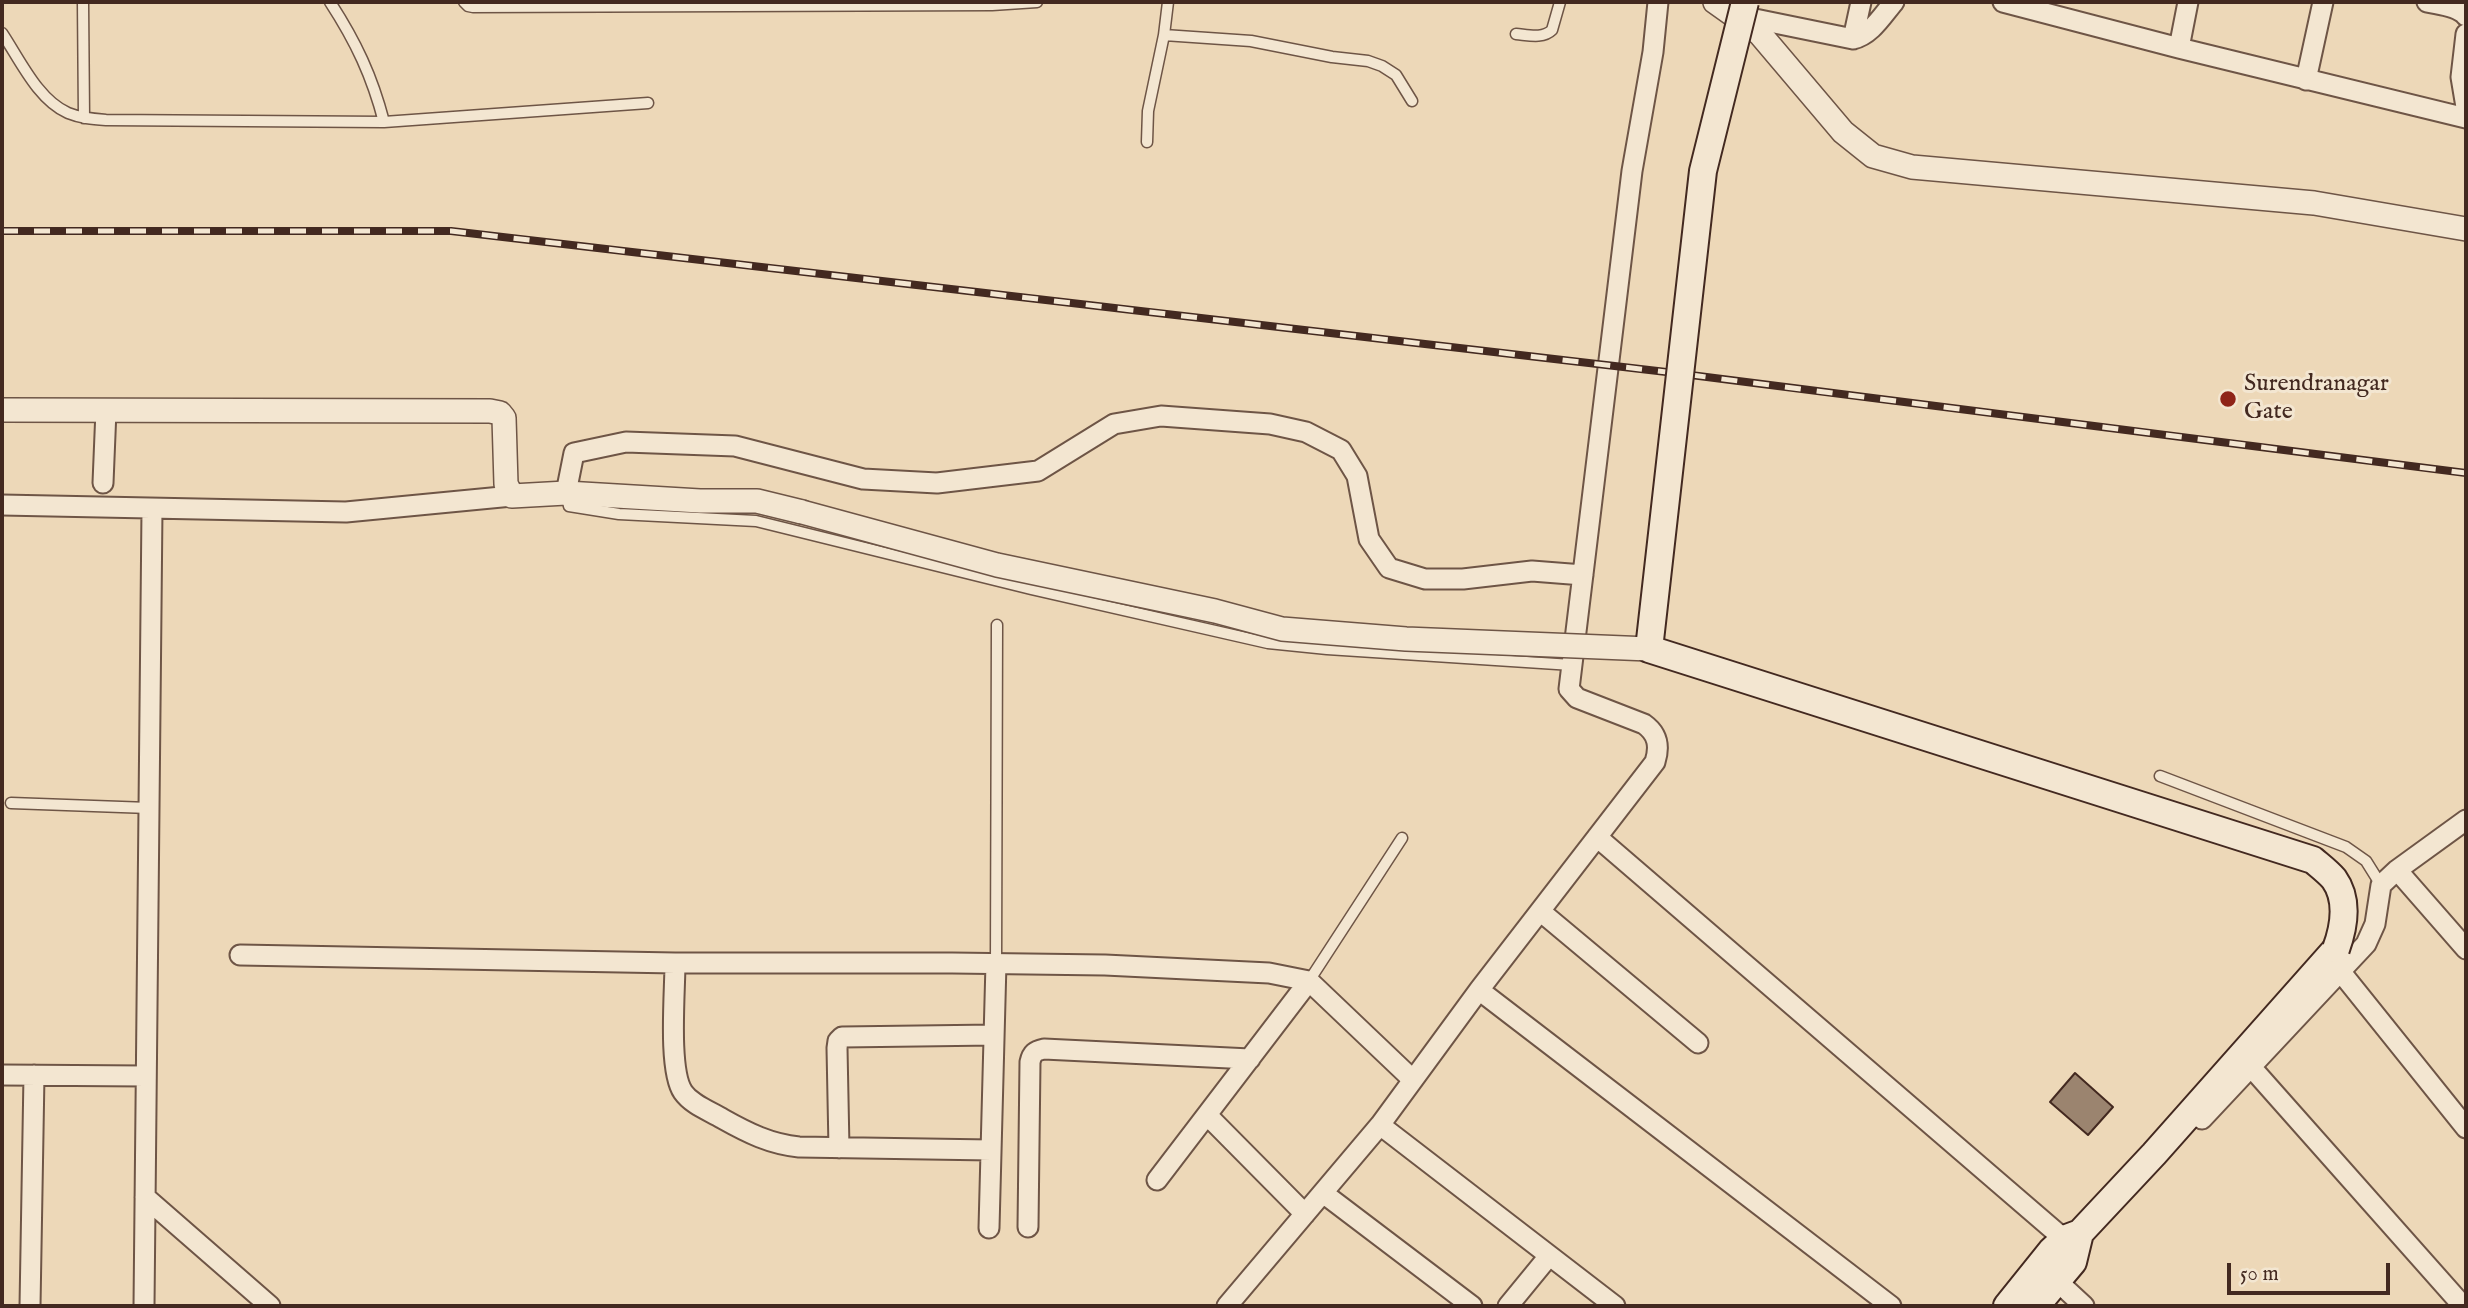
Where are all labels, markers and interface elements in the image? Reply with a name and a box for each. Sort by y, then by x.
place label: Surendranagar Gate [2244,371,2389,427]
marker: Surendranagar Gate [2218,389,2238,409]
scale bar [2230,1248,2393,1292]
text: 50 m [2240,1261,2279,1288]

